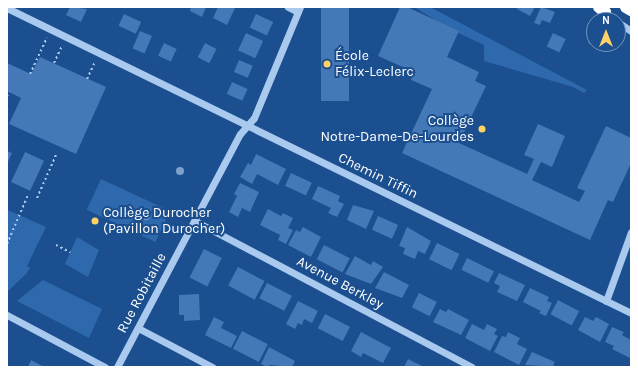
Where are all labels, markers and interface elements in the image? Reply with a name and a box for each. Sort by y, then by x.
north arrow [586,12,626,52]
text: N [602,14,610,27]
place label: École Félix-Leclerc [335,48,414,80]
marker: École Félix-Leclerc [322,59,332,69]
place label: Collège Notre-Dame-De-Lourdes [320,113,474,146]
marker: Collège Notre-Dame-De-Lourdes [477,124,487,134]
street label: Chemin Tiffin [335,149,421,203]
place label: Collège Durocher (Pavillon Durocher) [103,205,225,238]
marker: Collège Durocher (Pavillon Durocher) [90,216,100,226]
street label: Rue Robitaille [114,250,170,336]
street label: Avenue Berkley [294,253,386,313]

